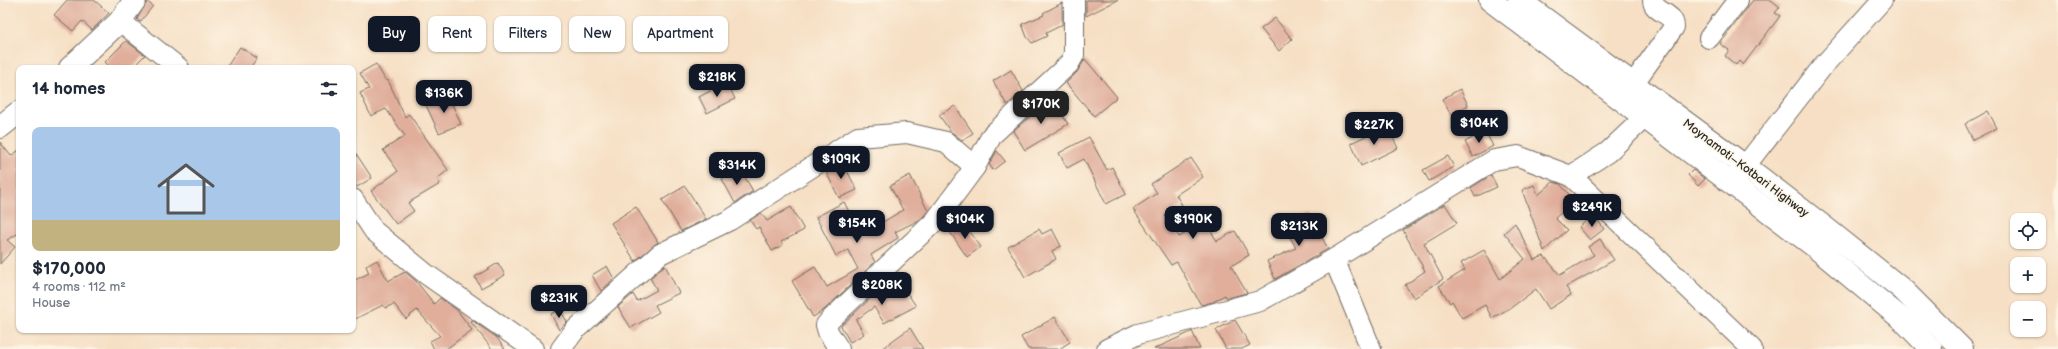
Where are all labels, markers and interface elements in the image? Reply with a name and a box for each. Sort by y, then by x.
chip: Buy [368,16,420,52]
chip: Rent [428,16,486,52]
chip: Filters [494,16,561,52]
chip: New [569,16,625,52]
chip: Apartment [633,16,728,52]
pin: $218K [689,64,745,98]
text: $218K [698,69,736,85]
icon: filters [318,78,340,100]
text: 14 homes [32,79,105,99]
pin: $136K [416,80,472,114]
text: $136K [425,85,463,101]
pin: $170K [1013,91,1069,125]
text: $170K [1022,96,1060,112]
pin: $104K [1451,110,1507,144]
pin: $227K [1346,112,1402,146]
text: $104K [1460,115,1498,131]
street label: Moynamoti–Kotbari Highway [1680,116,1812,221]
text: $227K [1354,117,1394,133]
pin: $109K [813,146,869,180]
text: $109K [822,151,860,167]
pin: $314K [709,152,765,186]
icon: home [150,153,222,225]
text: $314K [718,157,756,173]
pin: $249K [1564,194,1620,228]
text: $249K [1572,199,1612,215]
pin: $104K [937,206,993,240]
pin: $190K [1165,206,1221,240]
pin: $154K [829,210,885,244]
text: $104K [946,211,984,227]
text: $190K [1174,211,1212,227]
pin: $213K [1271,213,1327,247]
map controls [2010,213,2046,337]
button: locate [2010,213,2046,249]
text: $154K [838,215,876,231]
text: $213K [1280,218,1318,234]
button: + [2010,257,2046,293]
text: $170,000 [32,259,106,279]
pin: $208K [854,272,910,306]
text: $208K [862,277,902,293]
text: 4 rooms · 112 m² [32,279,126,295]
pin: $231K [531,285,587,319]
text: $231K [540,290,578,306]
text: House [32,295,70,311]
button: − [2010,301,2046,337]

